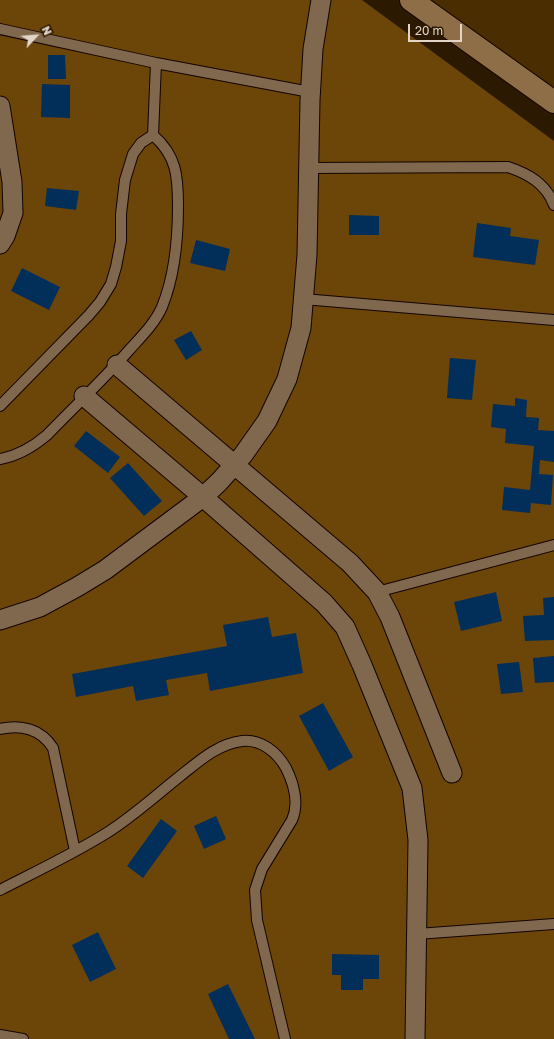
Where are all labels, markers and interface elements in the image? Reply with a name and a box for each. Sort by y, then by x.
north arrow [16,16,56,56]
scale bar [410,16,464,42]
text: 20 m [415,23,443,38]
text: N [40,24,55,37]

